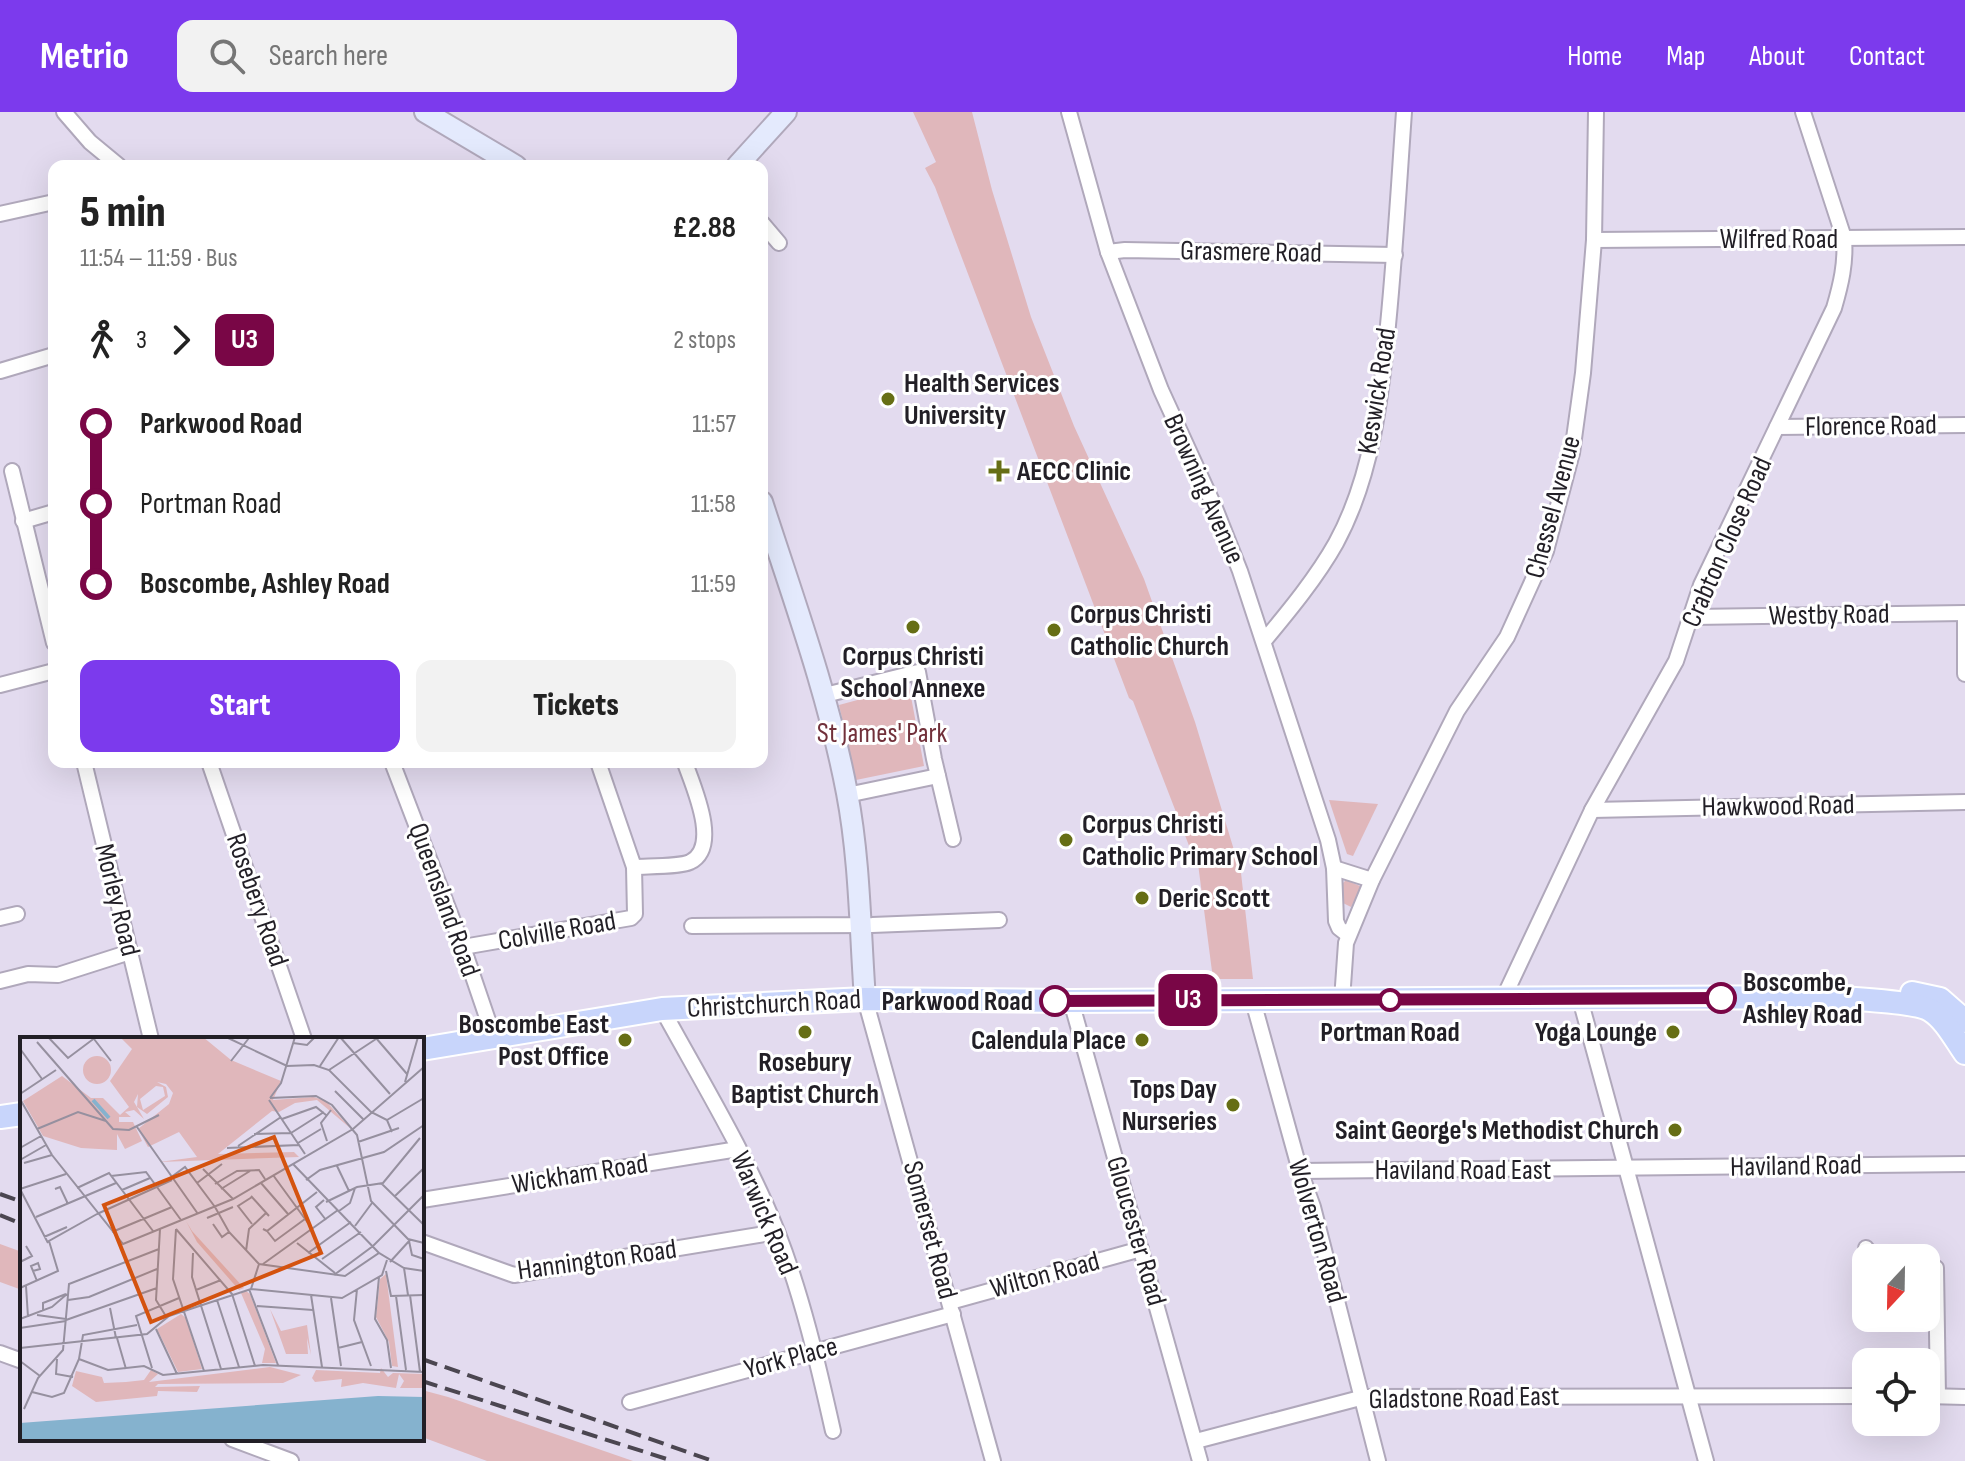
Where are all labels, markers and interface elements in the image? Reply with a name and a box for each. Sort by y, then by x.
search box [177,20,737,92]
text: Metrio [40,34,129,79]
icon: search [205,34,249,78]
text: Search here [269,38,388,74]
text: Home [1567,40,1622,73]
text: Map [1666,40,1705,73]
text: About [1749,40,1805,73]
text: Contact [1849,40,1925,73]
text: 5 min [80,186,166,239]
text: £2.88 [672,210,736,246]
street label: Wilfred Road [1720,223,1838,256]
street label: Grasmere Road [1180,234,1322,270]
text: 11:54 – 11:59 · Bus [80,243,238,274]
icon: walk [80,318,124,362]
icon: forward [159,318,203,362]
text: U3 [231,323,258,356]
text: 3 [136,325,147,356]
text: 2 stops [673,325,736,356]
street label: Keswick Road [1351,325,1403,457]
place label: Health Services University [904,367,1059,432]
marker: Health Services University [879,390,897,408]
text: Parkwood Road [140,406,302,442]
street label: Florence Road [1805,408,1937,444]
text: 11:57 [692,409,736,440]
street label: Browning Avenue [1156,409,1252,569]
street label: Chessel Avenue [1518,432,1588,582]
street label: Crabton Close Road [1675,452,1779,632]
place label: AECC Clinic [1016,455,1131,488]
marker: AECC Clinic [988,460,1010,482]
text: Portman Road [140,486,282,522]
text: 11:58 [691,489,736,520]
text: Boscombe, Ashley Road [140,566,390,602]
text: 11:59 [691,569,736,600]
street label: Westby Road [1768,597,1890,633]
place label: Corpus Christi Catholic Church [1070,598,1229,663]
marker: Corpus Christi School Annexe [904,618,922,636]
marker: Corpus Christi Catholic Church [1045,621,1063,639]
place label: Corpus Christi School Annexe [841,640,985,705]
button: Start [80,660,400,752]
button: Tickets [416,660,736,752]
park label: St James' Park [817,717,948,750]
street label: Hawkwood Road [1701,788,1855,824]
place label: Corpus Christi Catholic Primary School [1082,808,1318,873]
street label: Queensland Road [401,819,487,981]
street label: Rosebery Road [219,829,295,971]
marker: Corpus Christi Catholic Primary School [1057,831,1075,849]
street label: Morley Road [87,840,147,960]
place label: Deric Scott [1158,882,1270,915]
marker: Deric Scott [1133,889,1151,907]
street label: Colville Road [496,904,618,958]
place label: Boscombe, Ashley Road [1742,966,1862,1031]
line badge: U3 [1152,974,1224,1026]
street label: Christchurch Road [686,983,862,1025]
text: U3 [1174,983,1202,1016]
marker: Boscombe, Ashley Road [1706,983,1736,1013]
place label: Parkwood Road [882,985,1033,1018]
marker: Parkwood Road [1040,986,1070,1016]
marker: Portman Road [1379,989,1401,1011]
place label: Boscombe East Post Office [458,1008,609,1073]
place label: Portman Road [1320,1016,1460,1049]
place label: Yoga Lounge [1535,1016,1657,1049]
marker: Rosebury Baptist Church [796,1023,814,1041]
marker: Yoga Lounge [1664,1023,1682,1041]
place label: Calendula Place [971,1024,1126,1057]
marker: Boscombe East Post Office [616,1031,634,1049]
marker: Calendula Place [1133,1031,1151,1049]
inset map [20,1037,424,1441]
place label: Rosebury Baptist Church [731,1046,879,1111]
place label: Tops Day Nurseries [1122,1073,1217,1138]
marker: Tops Day Nurseries [1224,1096,1242,1114]
place label: Saint George's Methodist Church [1335,1114,1659,1147]
marker: Saint George's Methodist Church [1666,1121,1684,1139]
street label: Warwick Road [723,1146,805,1280]
street label: Wickham Road [510,1147,650,1201]
street label: Haviland Road [1730,1148,1862,1184]
street label: Gloucester Road [1099,1153,1173,1309]
street label: Haviland Road East [1375,1154,1551,1187]
street label: Wolverton Road [1281,1155,1353,1307]
street label: Somerset Road [896,1157,964,1303]
street label: Hannington Road [515,1233,679,1287]
north arrow [1852,1244,1940,1332]
map controls [1852,1244,1940,1436]
street label: Wilton Road [987,1245,1103,1305]
street label: York Place [741,1330,841,1386]
button: locate [1852,1348,1940,1436]
street label: Gladstone Road East [1368,1380,1560,1416]

